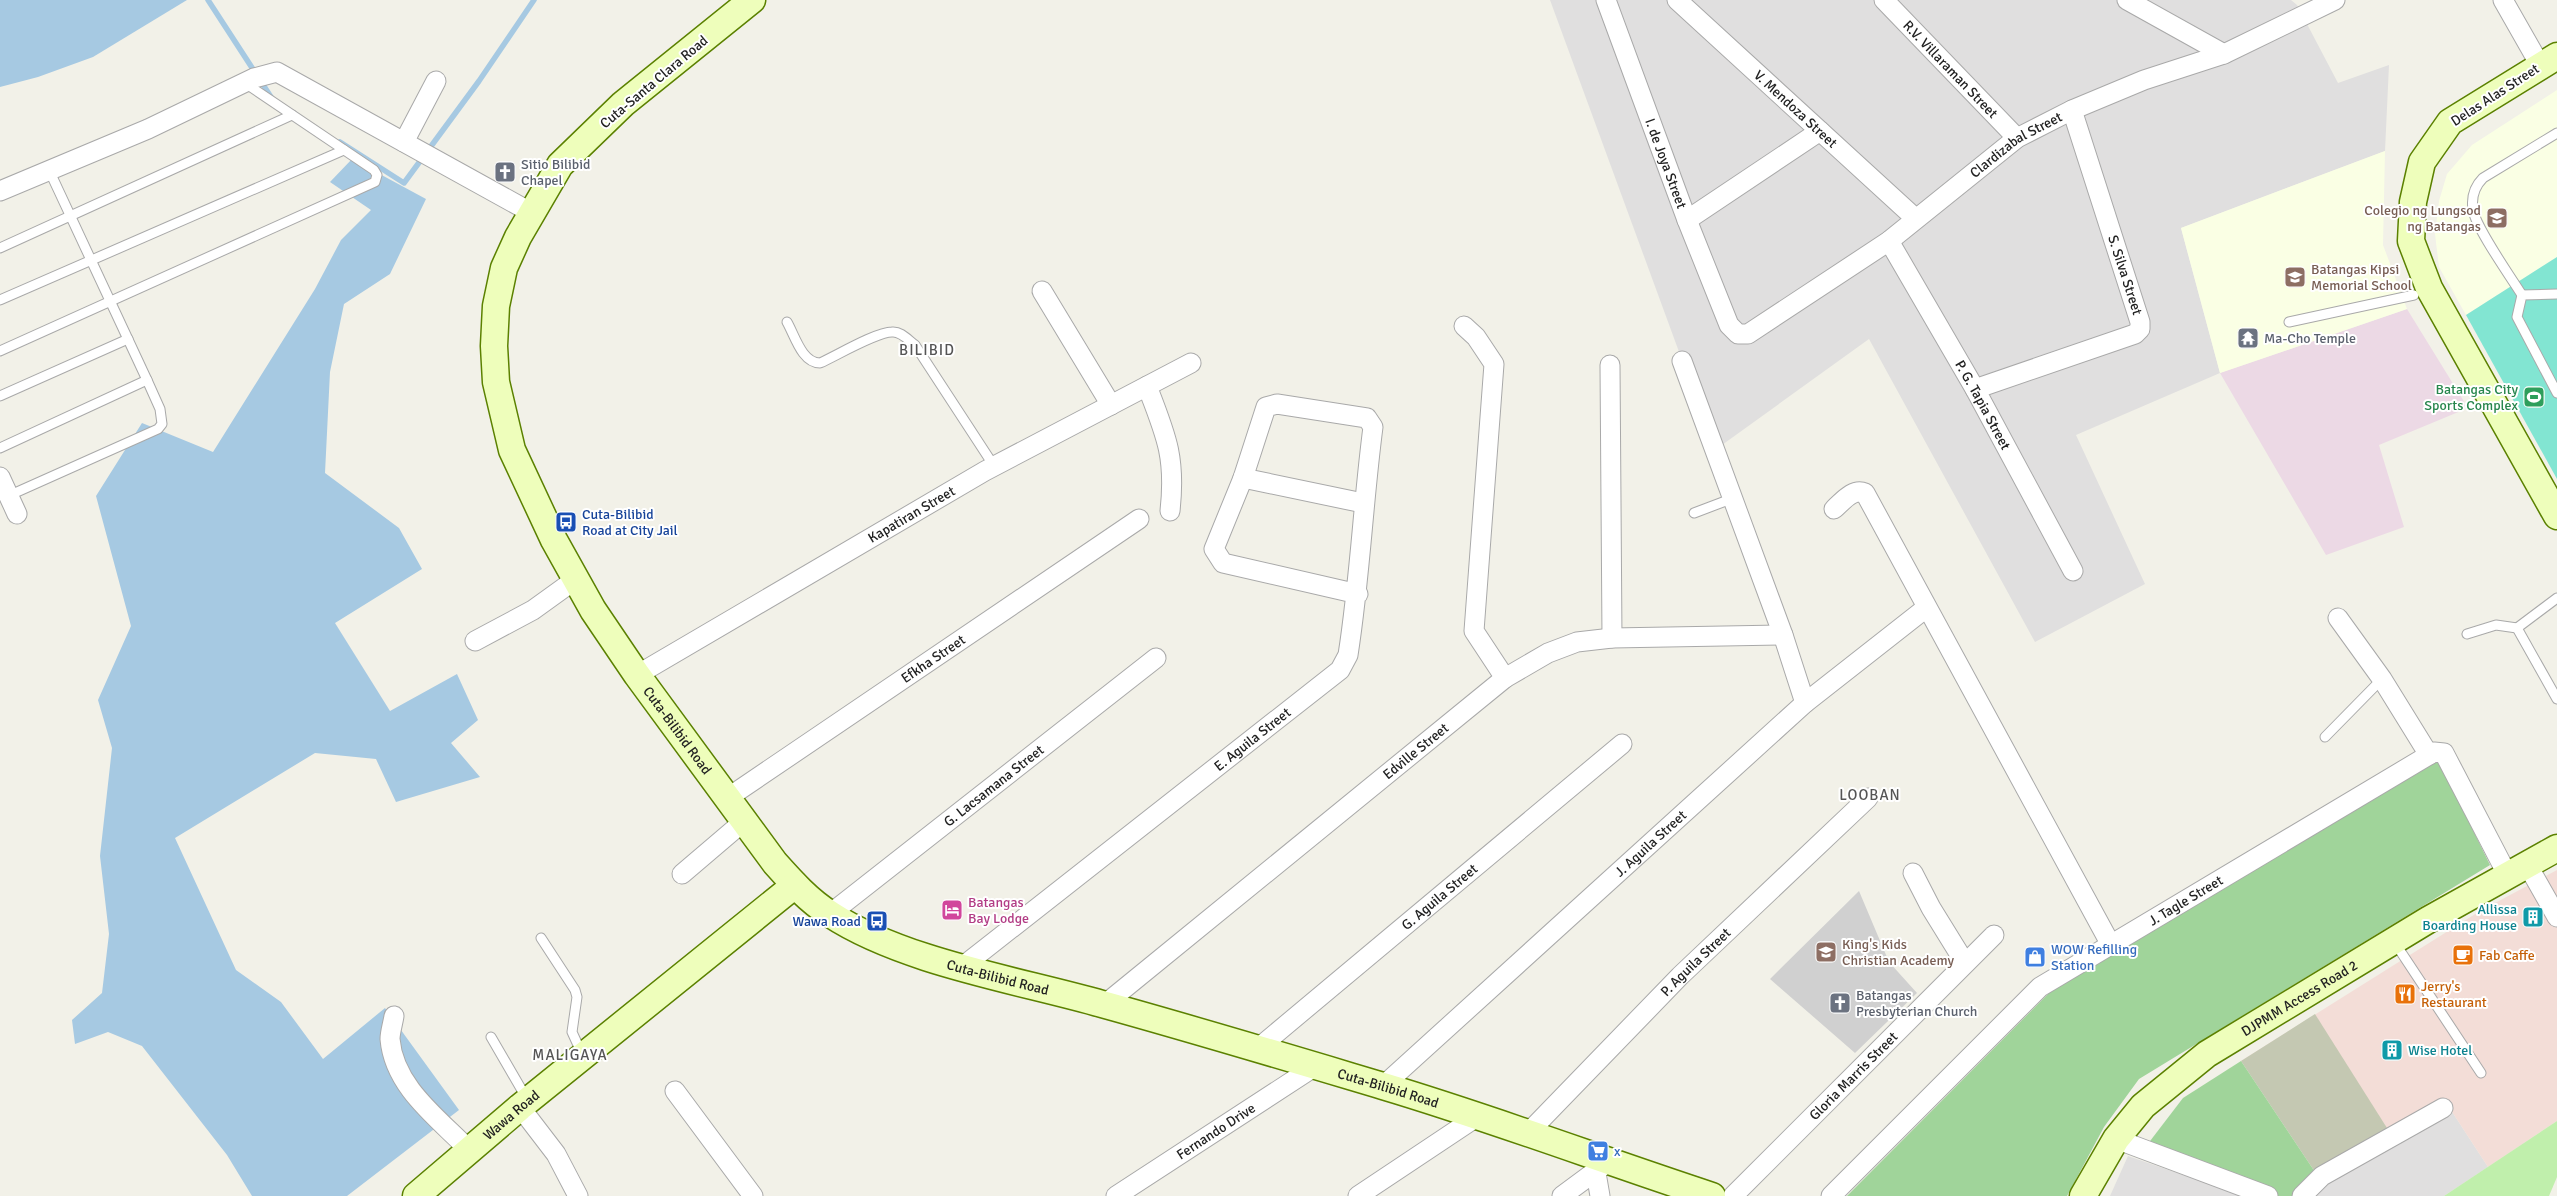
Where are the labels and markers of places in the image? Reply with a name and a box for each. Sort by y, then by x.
place label: Sitio Bilibid Chapel [521,156,590,189]
church icon: Sitio Bilibid Chapel [493,160,517,184]
place label: Colegio ng Lungsod ng Batangas [2364,202,2481,235]
school or university icon: Colegio ng Lungsod ng Batangas [2485,206,2509,230]
place label: Batangas Kipsi Memorial School [2311,261,2412,294]
school or university icon: Batangas Kipsi Memorial School [2283,265,2307,289]
temple icon: Ma-Cho Temple [2236,326,2260,350]
place label: Ma-Cho Temple [2264,330,2356,347]
place label: Batangas City Sports Complex [2424,381,2519,414]
sports icon: Batangas City Sports Complex [2522,385,2546,409]
place label: Cuta-Bilibid Road at City Jail [582,506,678,539]
bus stop icon: Cuta-Bilibid Road at City Jail [554,510,578,534]
place label: Batangas Bay Lodge [968,894,1029,927]
hotel icon: Batangas Bay Lodge [940,898,964,922]
place label: Allissa Boarding House [2422,901,2517,934]
building icon: Allissa Boarding House [2521,905,2545,929]
bus stop icon: Wawa Road [865,909,889,933]
place label: Wawa Road [793,913,861,930]
place label: King's Kids Christian Academy [1842,936,1954,969]
school or university icon: King's Kids Christian Academy [1814,940,1838,964]
place label: WOW Refilling Station [2051,941,2137,974]
cafe icon: Fab Caffe [2451,943,2475,967]
shop icon: WOW Refilling Station [2023,945,2047,969]
place label: Fab Caffe [2479,947,2535,964]
place label: Jerry's Restaurant [2421,978,2487,1011]
restaurant icon: Jerry's Restaurant [2393,982,2417,1006]
place label: Batangas Presbyterian Church [1856,987,1977,1020]
church icon: Batangas Presbyterian Church [1828,991,1852,1015]
building icon: Wise Hotel [2380,1038,2404,1062]
place label: Wise Hotel [2408,1042,2472,1059]
supermarket icon: x [1586,1139,1610,1163]
place label: x [1614,1143,1621,1160]

